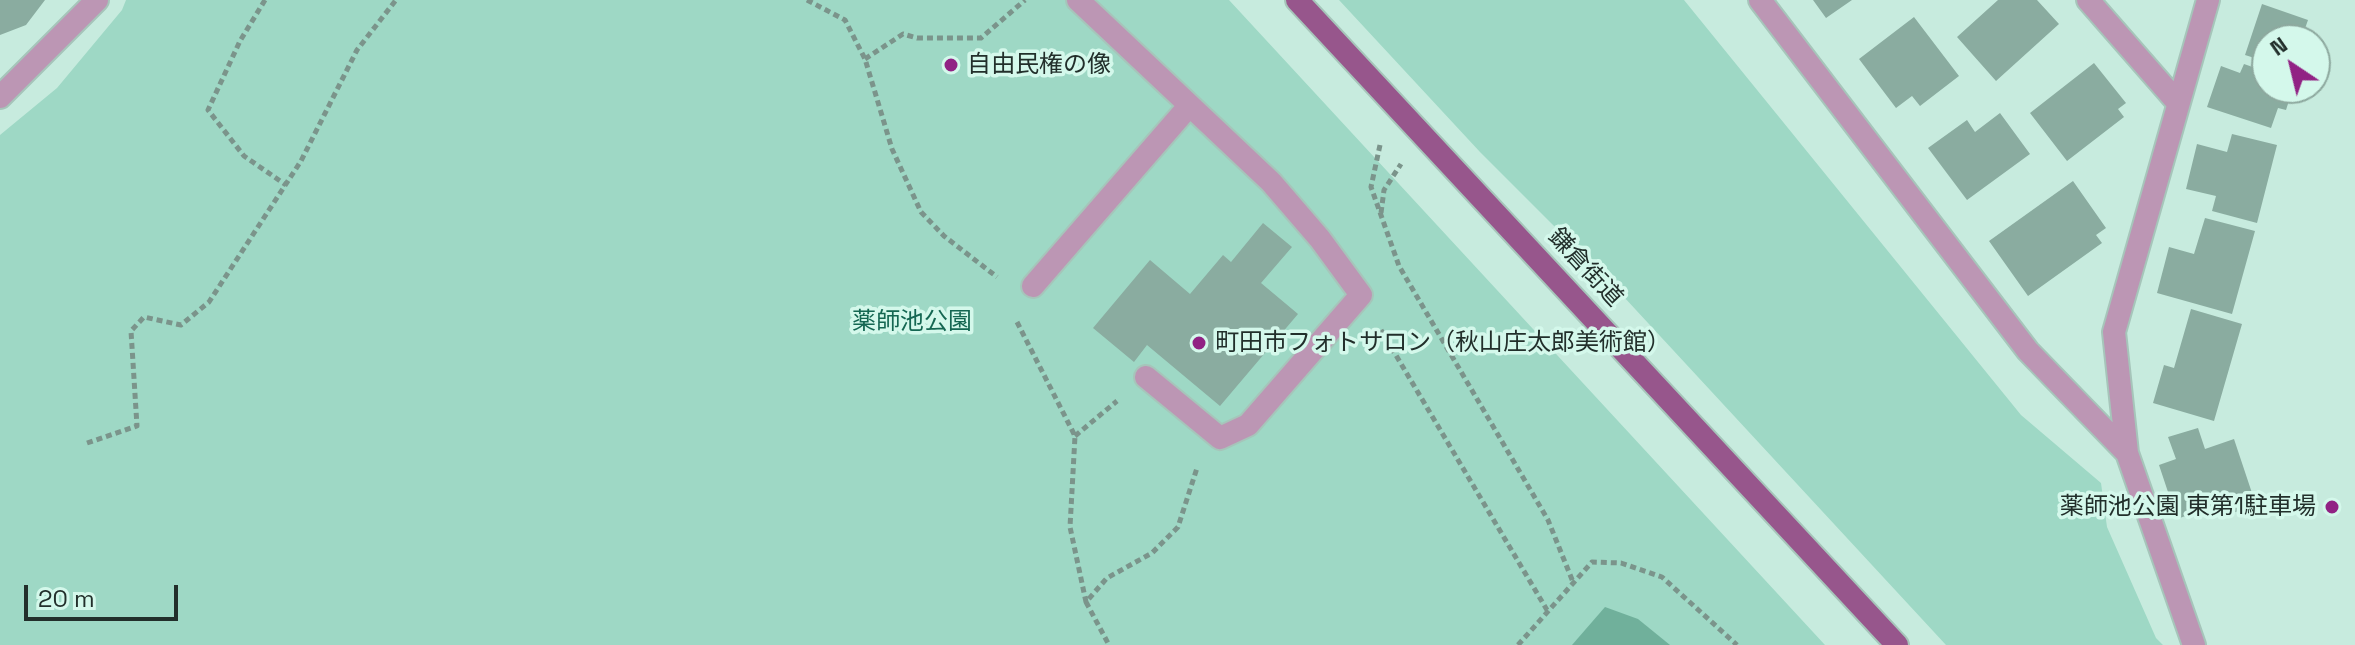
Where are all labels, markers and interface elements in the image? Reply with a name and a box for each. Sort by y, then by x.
north arrow [2251,24,2331,104]
text: N [2264,30,2292,62]
place label: 自由民権の像 [967,51,1111,79]
marker: 自由民権の像 [942,56,960,74]
street label: 鎌倉街道 [1542,223,1628,313]
park label: 薬師池公園 [852,308,972,336]
place label: 町田市フォトサロン（秋山庄太郎美術館） [1215,329,1671,357]
marker: 町田市フォトサロン（秋山庄太郎美術館） [1190,334,1208,352]
place label: 薬師池公園 東第1駐車場 [2060,493,2316,521]
marker: 薬師池公園 東第1駐車場 [2323,498,2341,516]
scale bar [28,569,182,619]
text: 20 m [38,583,95,614]

